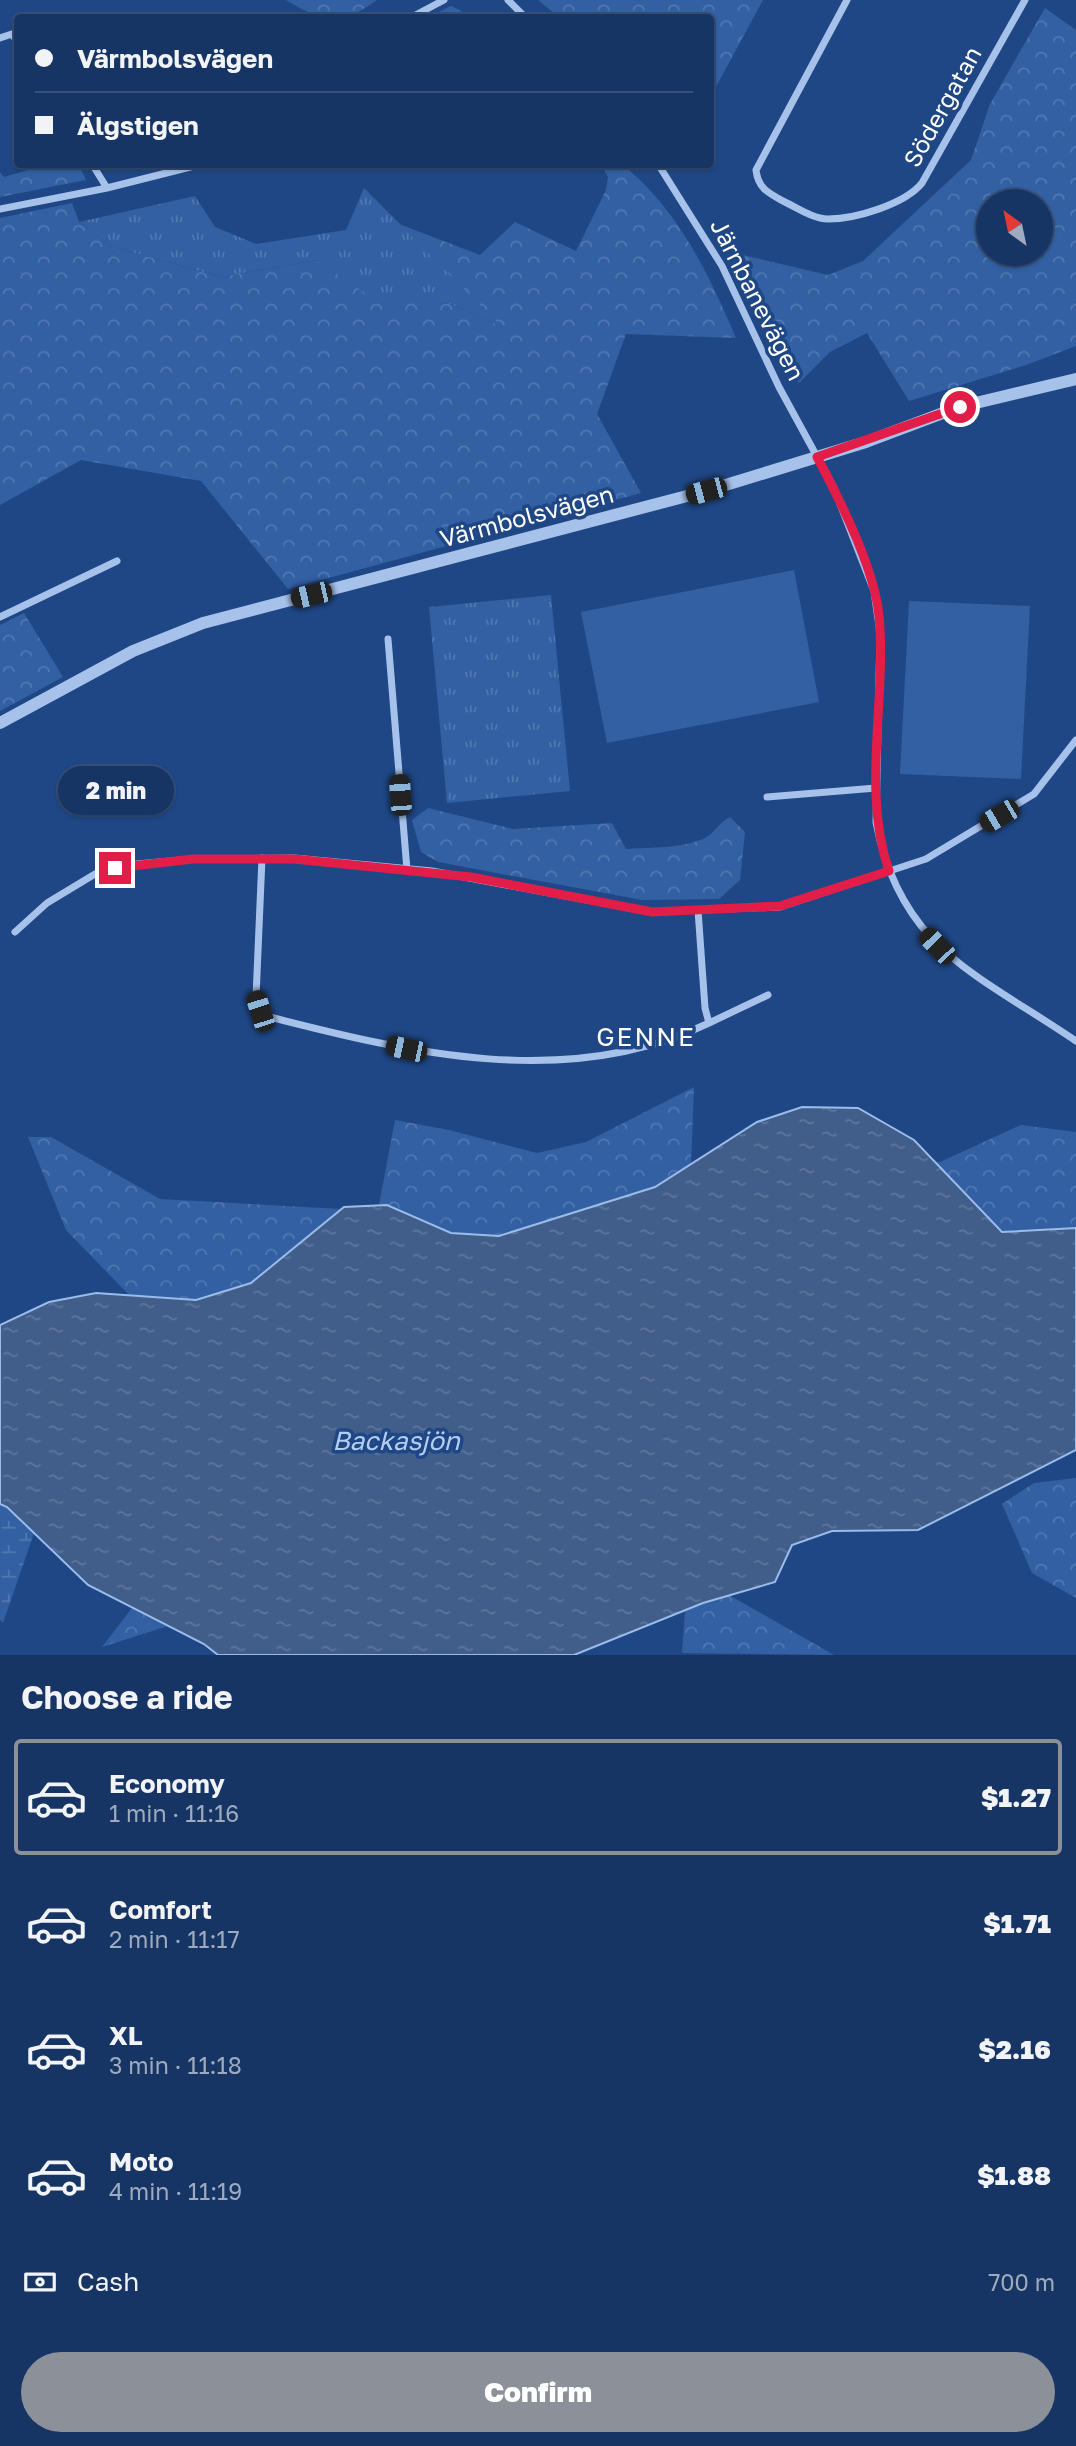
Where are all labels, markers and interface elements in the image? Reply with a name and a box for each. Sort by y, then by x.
street label: Södergatan [897,41,987,172]
text: Värmbolsvägen [77,43,273,74]
text: Älgstigen [77,110,199,141]
north arrow [976,189,1054,266]
map controls [976,189,1053,266]
street label: Järnbanevägen [705,214,812,385]
route start [944,391,976,423]
car [683,475,730,507]
street label: Värmbolsvägen [437,478,617,553]
car [289,580,334,610]
callout: 2 min [57,766,173,816]
car [389,773,412,817]
text: 2 min [86,776,146,804]
car [976,796,1023,836]
route end [99,852,131,884]
car [915,924,960,968]
car [244,988,277,1034]
district label: GENNE [596,1021,696,1052]
car [384,1034,429,1064]
water label: Backasjön [332,1425,461,1456]
text: Choose a ride [21,1678,233,1716]
icon: car [25,1766,88,1829]
text: Economy [109,1768,225,1799]
text: $1.27 [981,1782,1051,1813]
text: 1 min · 11:16 [109,1799,239,1827]
icon: car [25,1892,88,1955]
text: Comfort [109,1894,212,1925]
text: $1.71 [983,1908,1051,1939]
text: 2 min · 11:17 [109,1925,240,1953]
icon: car [25,2018,88,2081]
text: XL [109,2020,143,2051]
text: $2.16 [978,2034,1051,2065]
text: 3 min · 11:18 [109,2051,242,2079]
icon: car [25,2144,88,2207]
text: Moto [109,2146,174,2177]
text: $1.88 [977,2160,1051,2191]
text: 4 min · 11:19 [109,2177,242,2205]
icon: cash [21,2263,59,2301]
text: Cash [77,2266,139,2297]
text: 700 m [988,2268,1055,2296]
button: Confirm [21,2352,1055,2432]

